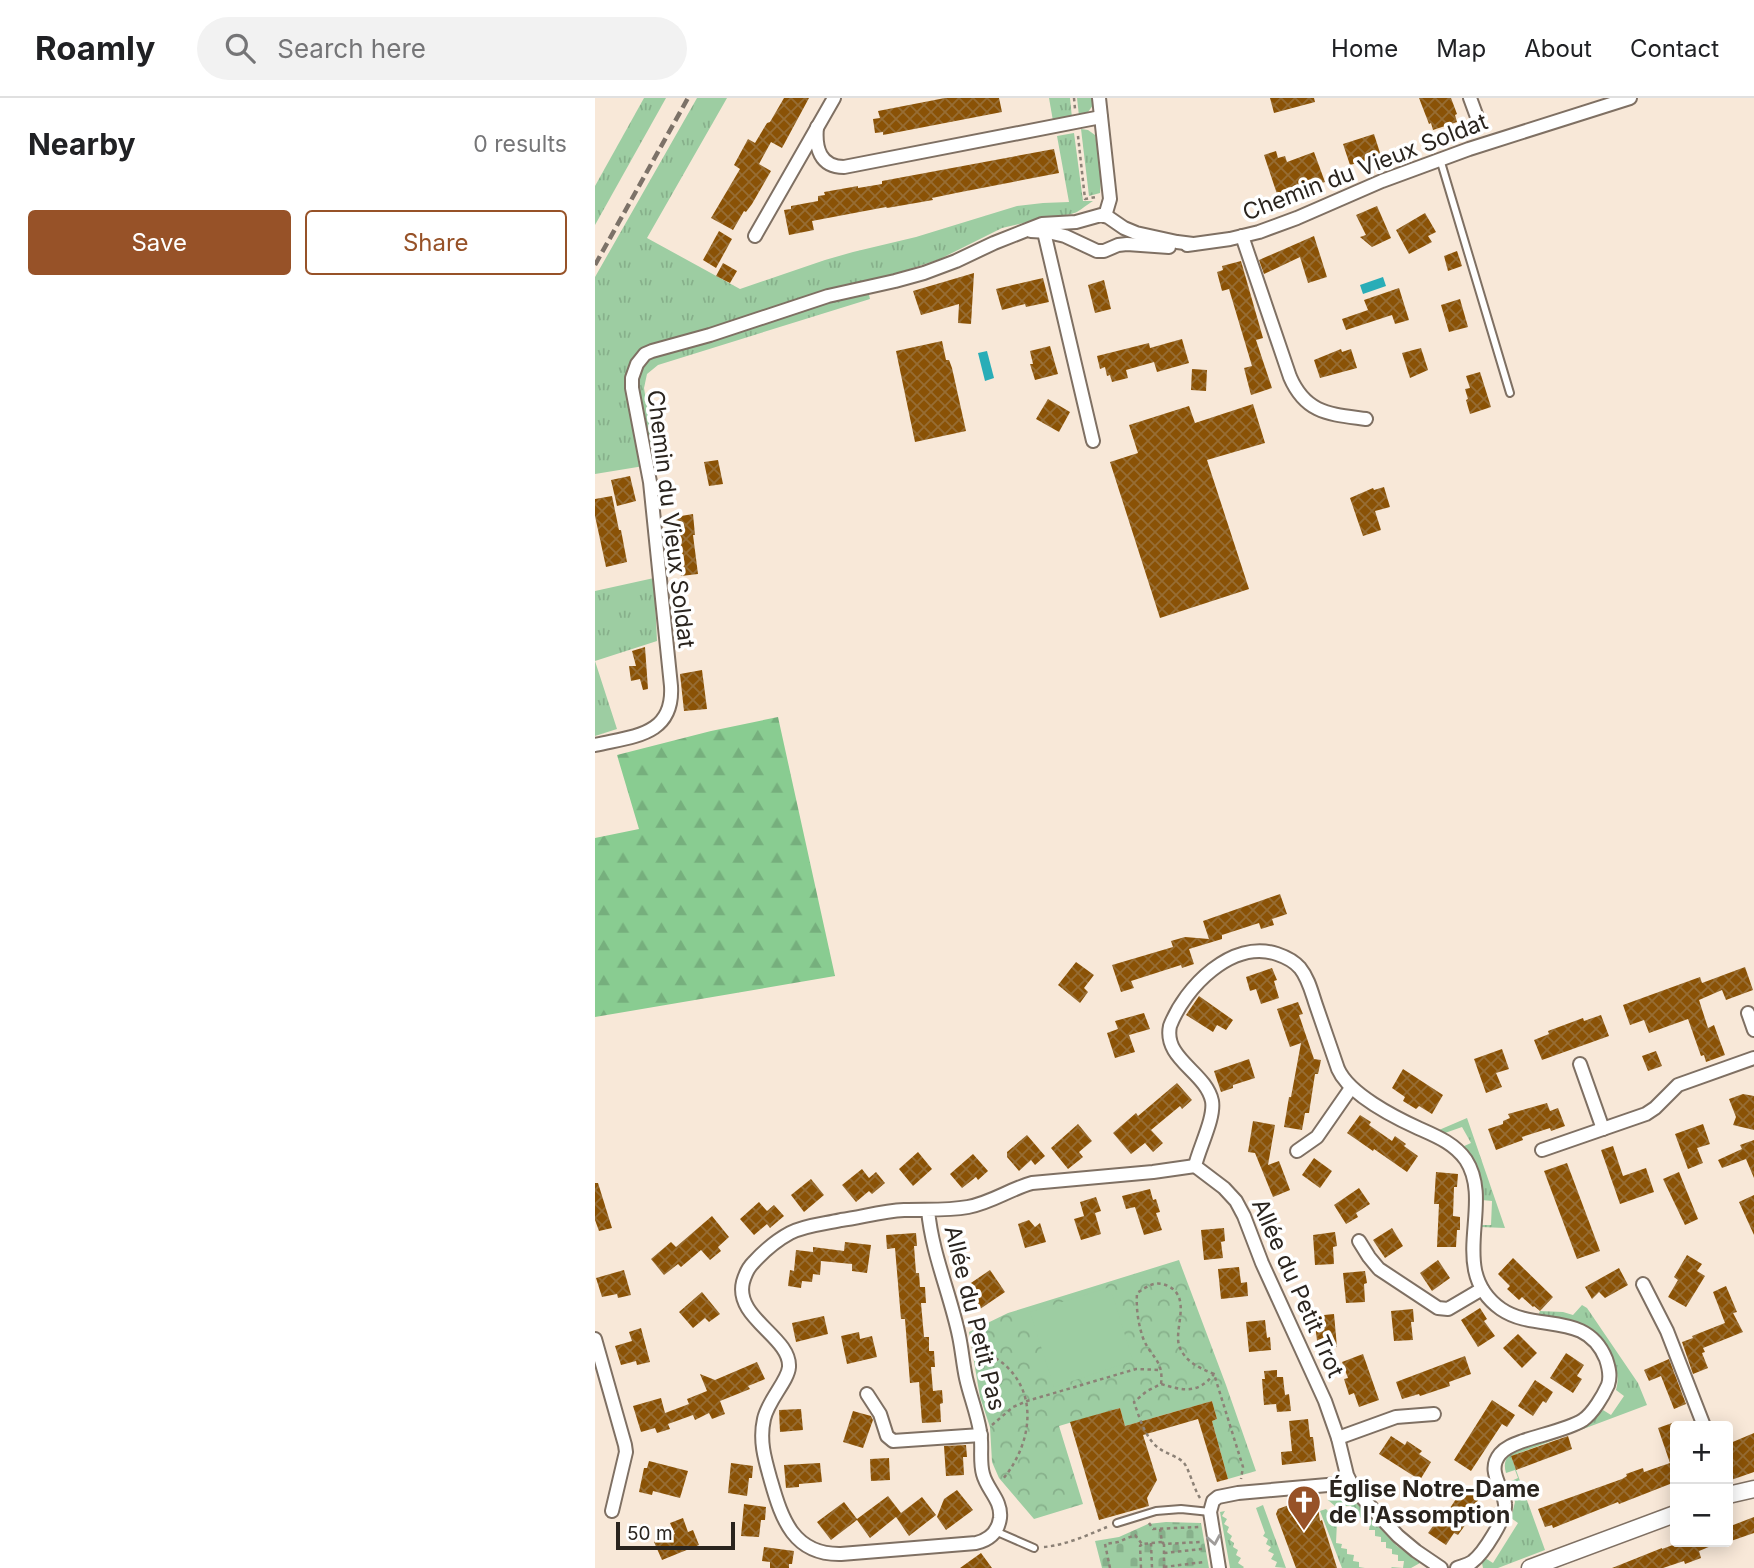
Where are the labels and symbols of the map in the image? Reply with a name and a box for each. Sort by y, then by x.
street label: Chemin du Vieux Soldat [1239,107,1492,227]
street label: Chemin du Vieux Soldat [641,388,701,650]
street label: Allée du Petit Trot [1246,1194,1350,1382]
street label: Allée du Petit Pas [939,1223,1011,1413]
place label: Église Notre-Dame de l'Assomption [1329,1475,1540,1529]
church icon: Église Notre-Dame de l'Assomption [1285,1483,1323,1532]
scale bar [616,1519,735,1551]
one-way arrow [1206,1534,1221,1546]

